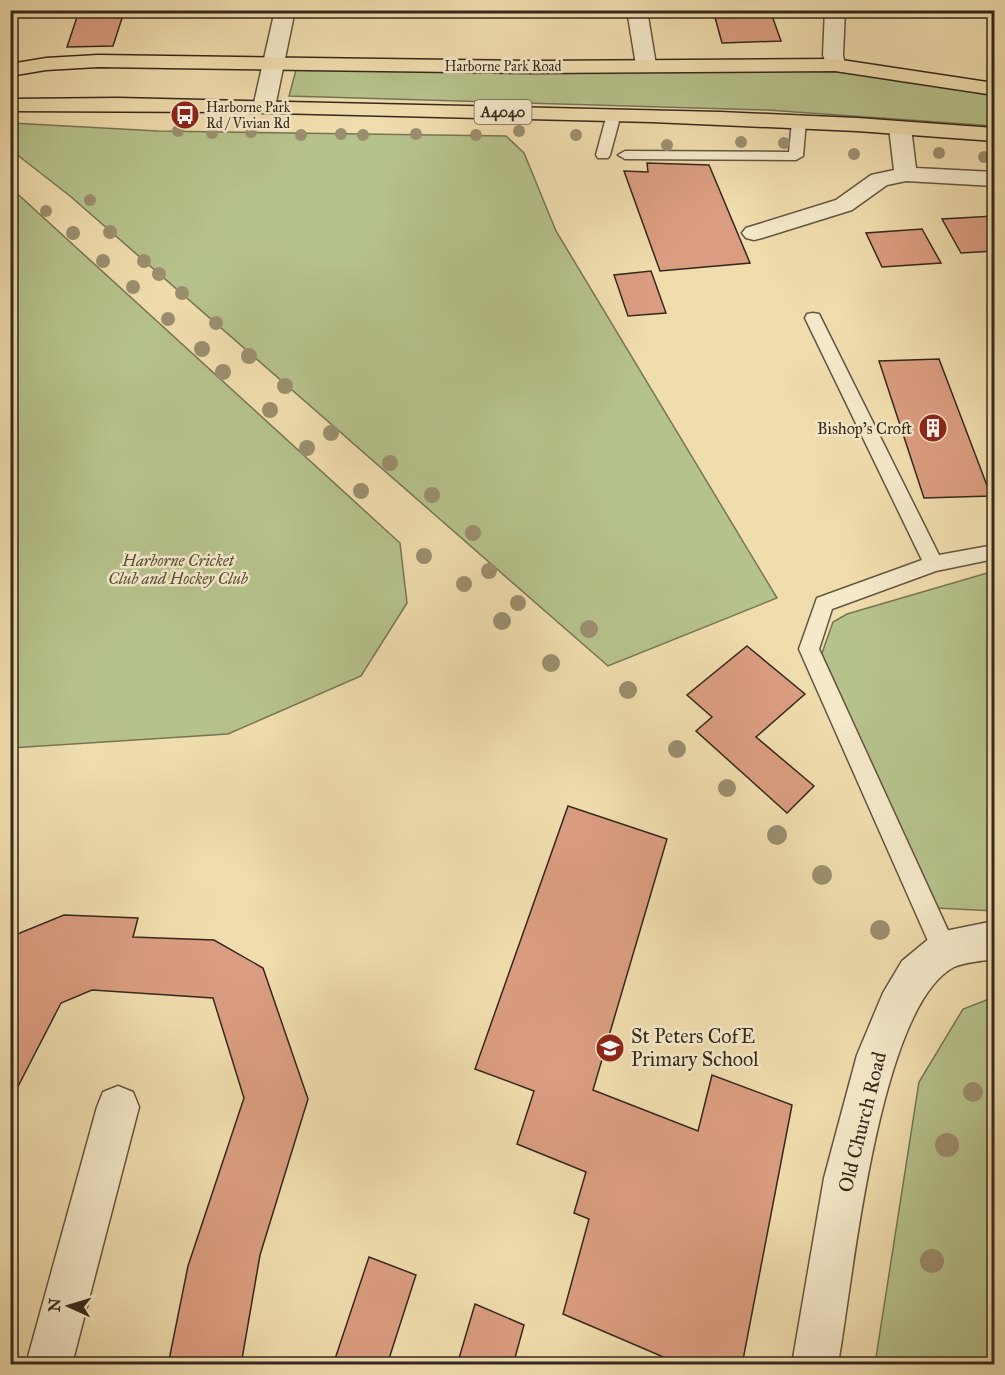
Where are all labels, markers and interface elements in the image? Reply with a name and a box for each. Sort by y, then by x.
street label: Harborne Park Road [444,58,562,75]
bus stop icon: Harborne Park Rd / Vivian Rd [169,99,201,131]
place label: Harborne Park Rd / Vivian Rd [206,99,291,132]
road number: A4040 [474,100,532,124]
building icon: Bishop's Croft [917,412,949,444]
place label: Bishop's Croft [817,419,912,438]
park label: Harborne Cricket Club and Hockey Club [108,551,248,588]
place label: St Peters CofE Primary School [631,1024,759,1071]
school or university icon: St Peters CofE Primary School [594,1032,626,1064]
street label: Old Church Road [833,1049,891,1195]
north arrow [39,1276,99,1336]
text: N [45,1297,65,1312]

